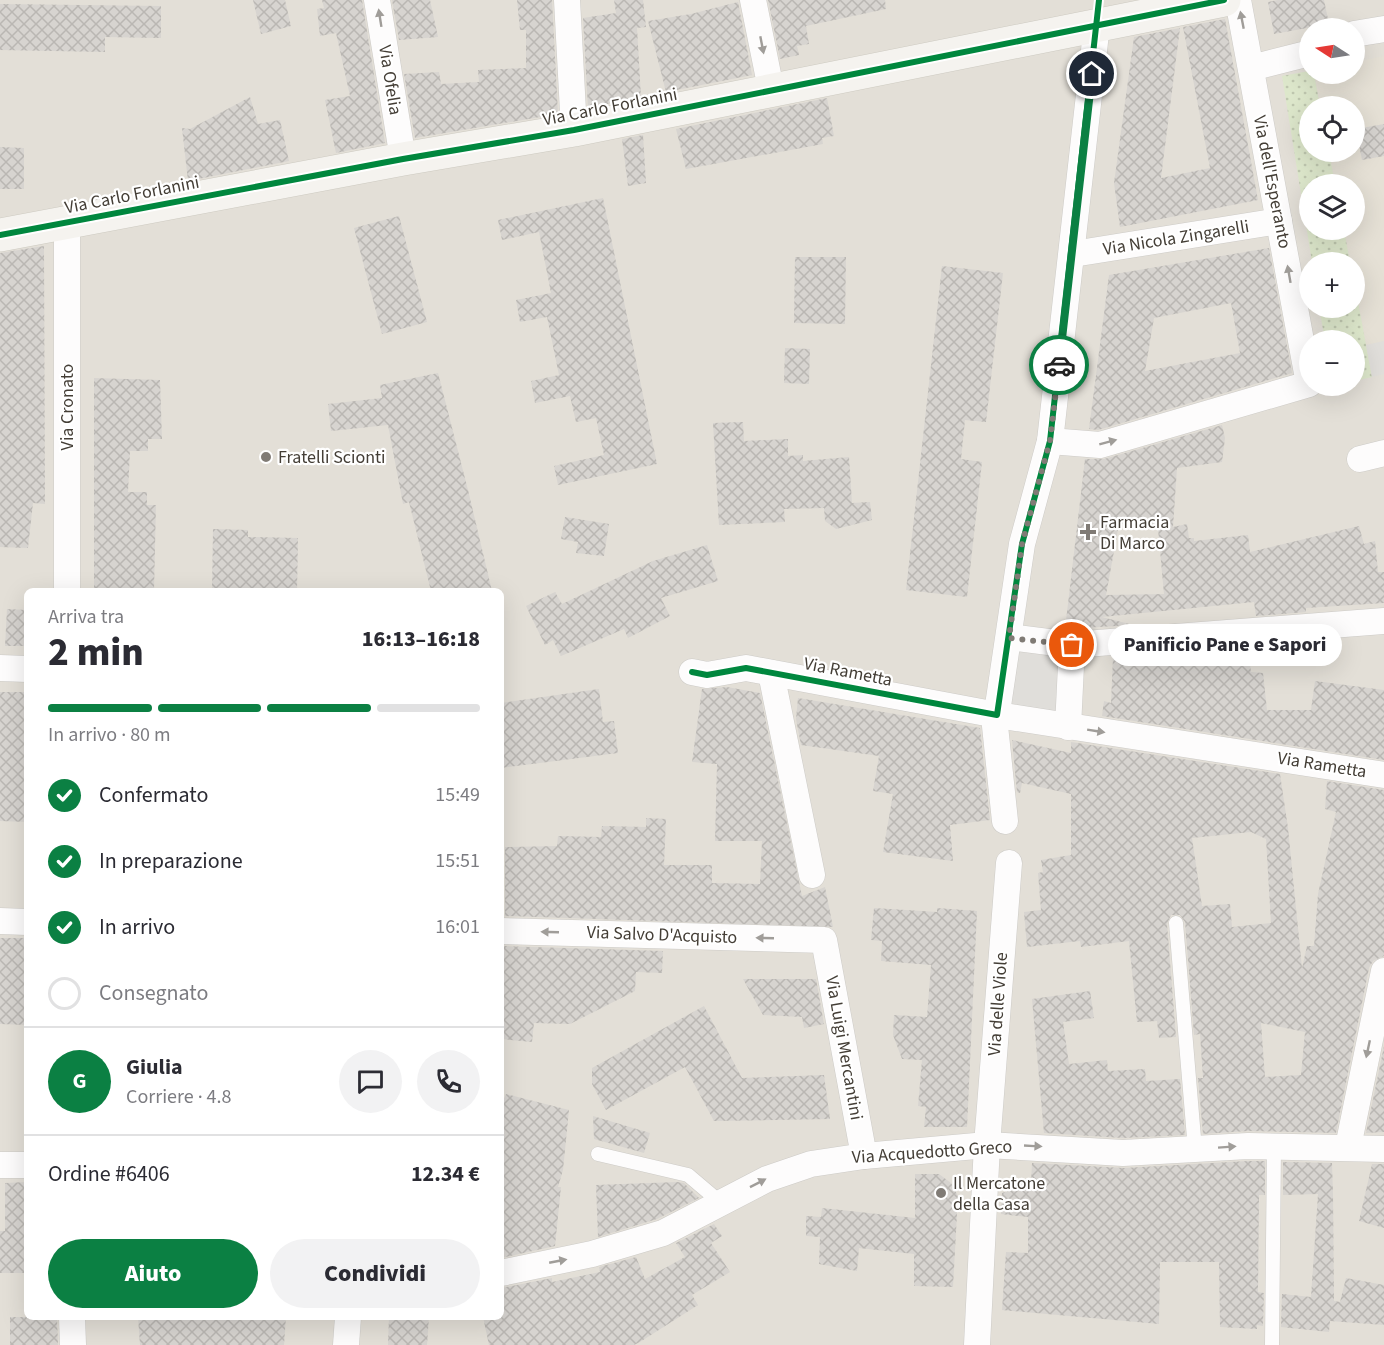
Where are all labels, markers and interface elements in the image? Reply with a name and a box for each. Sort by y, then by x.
one-way arrow [375,9,384,28]
one-way arrow [1237,11,1246,30]
north arrow [1299,18,1365,84]
map controls [1299,18,1365,396]
one-way arrow [758,35,767,54]
street label: Via Ofelia [372,43,408,117]
pin [1066,48,1117,99]
icon: home [1075,57,1108,90]
street label: Via Carlo Forlanini [540,82,680,132]
button: locate [1299,96,1365,162]
street label: Via dell'Esperanto [1247,113,1297,251]
street label: Via Carlo Forlanini [62,170,202,220]
button: layers [1299,174,1365,240]
street label: Via Nicola Zingarelli [1101,214,1251,262]
button: + [1299,252,1365,318]
one-way arrow [1284,264,1293,283]
button: − [1299,330,1365,396]
courier [1029,335,1089,395]
icon: car [1043,349,1076,382]
street label: Via Cronato [55,364,80,450]
one-way arrow [1099,437,1117,446]
place label: Fratelli Scionti [278,445,386,470]
marker: Fratelli Scionti [259,450,273,464]
place label: Farmacia Di Marco [1100,510,1169,556]
marker: Farmacia Di Marco [1081,525,1095,539]
text: Arriva tra [48,603,124,631]
pin [1046,619,1097,670]
text: 16:13–16:18 [362,623,480,655]
callout: Panificio Pane e Sapori [1108,624,1342,666]
text: 2 min [48,625,144,681]
icon: bag [1055,628,1088,661]
text: Panificio Pane e Sapori [1124,631,1326,659]
street label: Via Rametta [802,651,894,693]
text: In arrivo · 80 m [48,721,171,749]
one-way arrow [1087,727,1106,736]
street label: Via Rametta [1276,746,1368,784]
icon: check [48,779,81,812]
text: Confermato [99,779,208,811]
text: 15:49 [435,781,480,809]
icon: check [48,845,81,878]
text: In preparazione [99,845,243,877]
text: 15:51 [435,847,480,875]
icon: check [48,911,81,944]
text: In arrivo [99,911,175,943]
text: 16:01 [435,913,480,941]
street label: Via Salvo D'Acquisto [586,920,738,950]
one-way arrow [540,928,559,937]
one-way arrow [756,933,775,943]
street label: Via delle Viole [982,951,1014,1057]
street label: Via Luigi Mercantini [819,974,869,1122]
text: Consegnato [99,977,208,1009]
one-way arrow [1363,1039,1372,1058]
button: chat [339,1050,402,1113]
button: phone [417,1050,480,1113]
text: Giulia [126,1051,183,1083]
text: G [72,1065,87,1097]
text: Corriere · 4.8 [126,1083,231,1111]
street label: Via Acquedotto Greco [851,1134,1013,1170]
one-way arrow [1023,1141,1042,1150]
one-way arrow [1218,1142,1237,1152]
text: Ordine #6406 [48,1158,170,1190]
text: 12.34 € [411,1158,480,1190]
place label: Il Mercatone della Casa [953,1171,1045,1217]
one-way arrow [750,1178,767,1188]
marker: Il Mercatone della Casa [934,1186,948,1200]
button: Aiuto [48,1239,258,1308]
button: Condividi [270,1239,480,1308]
one-way arrow [549,1256,568,1265]

